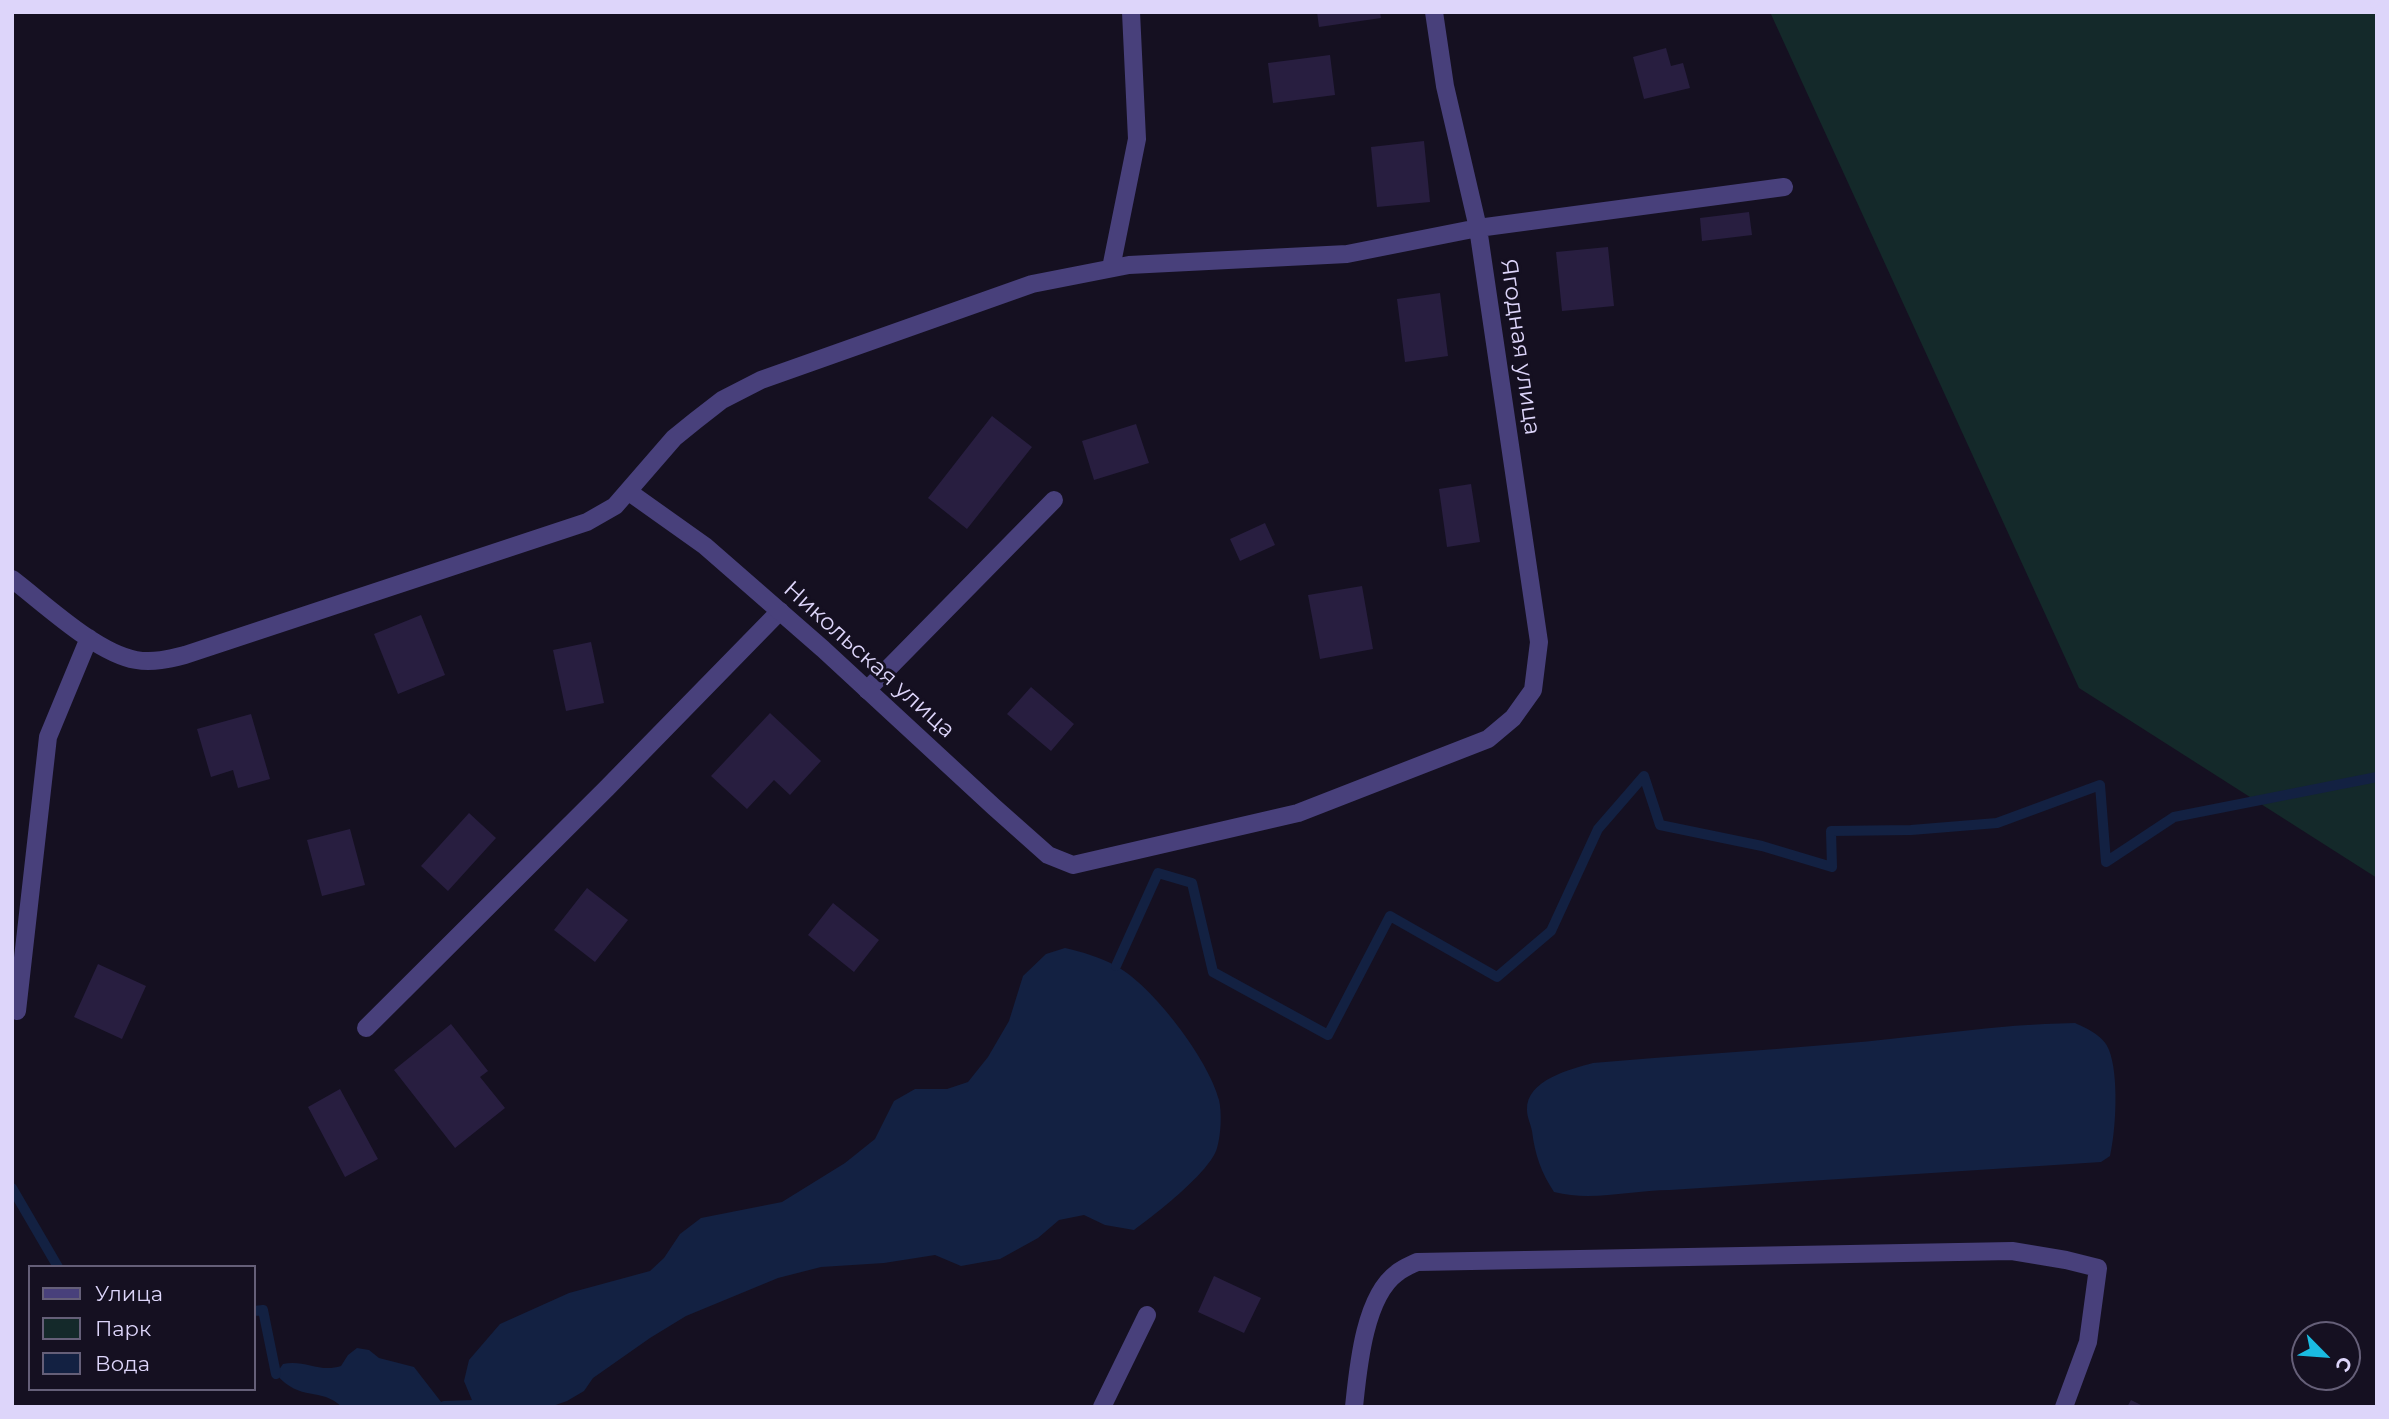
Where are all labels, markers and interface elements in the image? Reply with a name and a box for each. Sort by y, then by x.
street label: Ягодная улица [1494,257,1546,437]
street label: Никольская улица [778,576,960,744]
legend [28,1265,256,1391]
text: Улица [95,1281,163,1306]
text: Парк [95,1316,151,1341]
north arrow [2291,1321,2361,1391]
text: Вода [95,1351,150,1376]
text: С [2330,1353,2357,1375]

